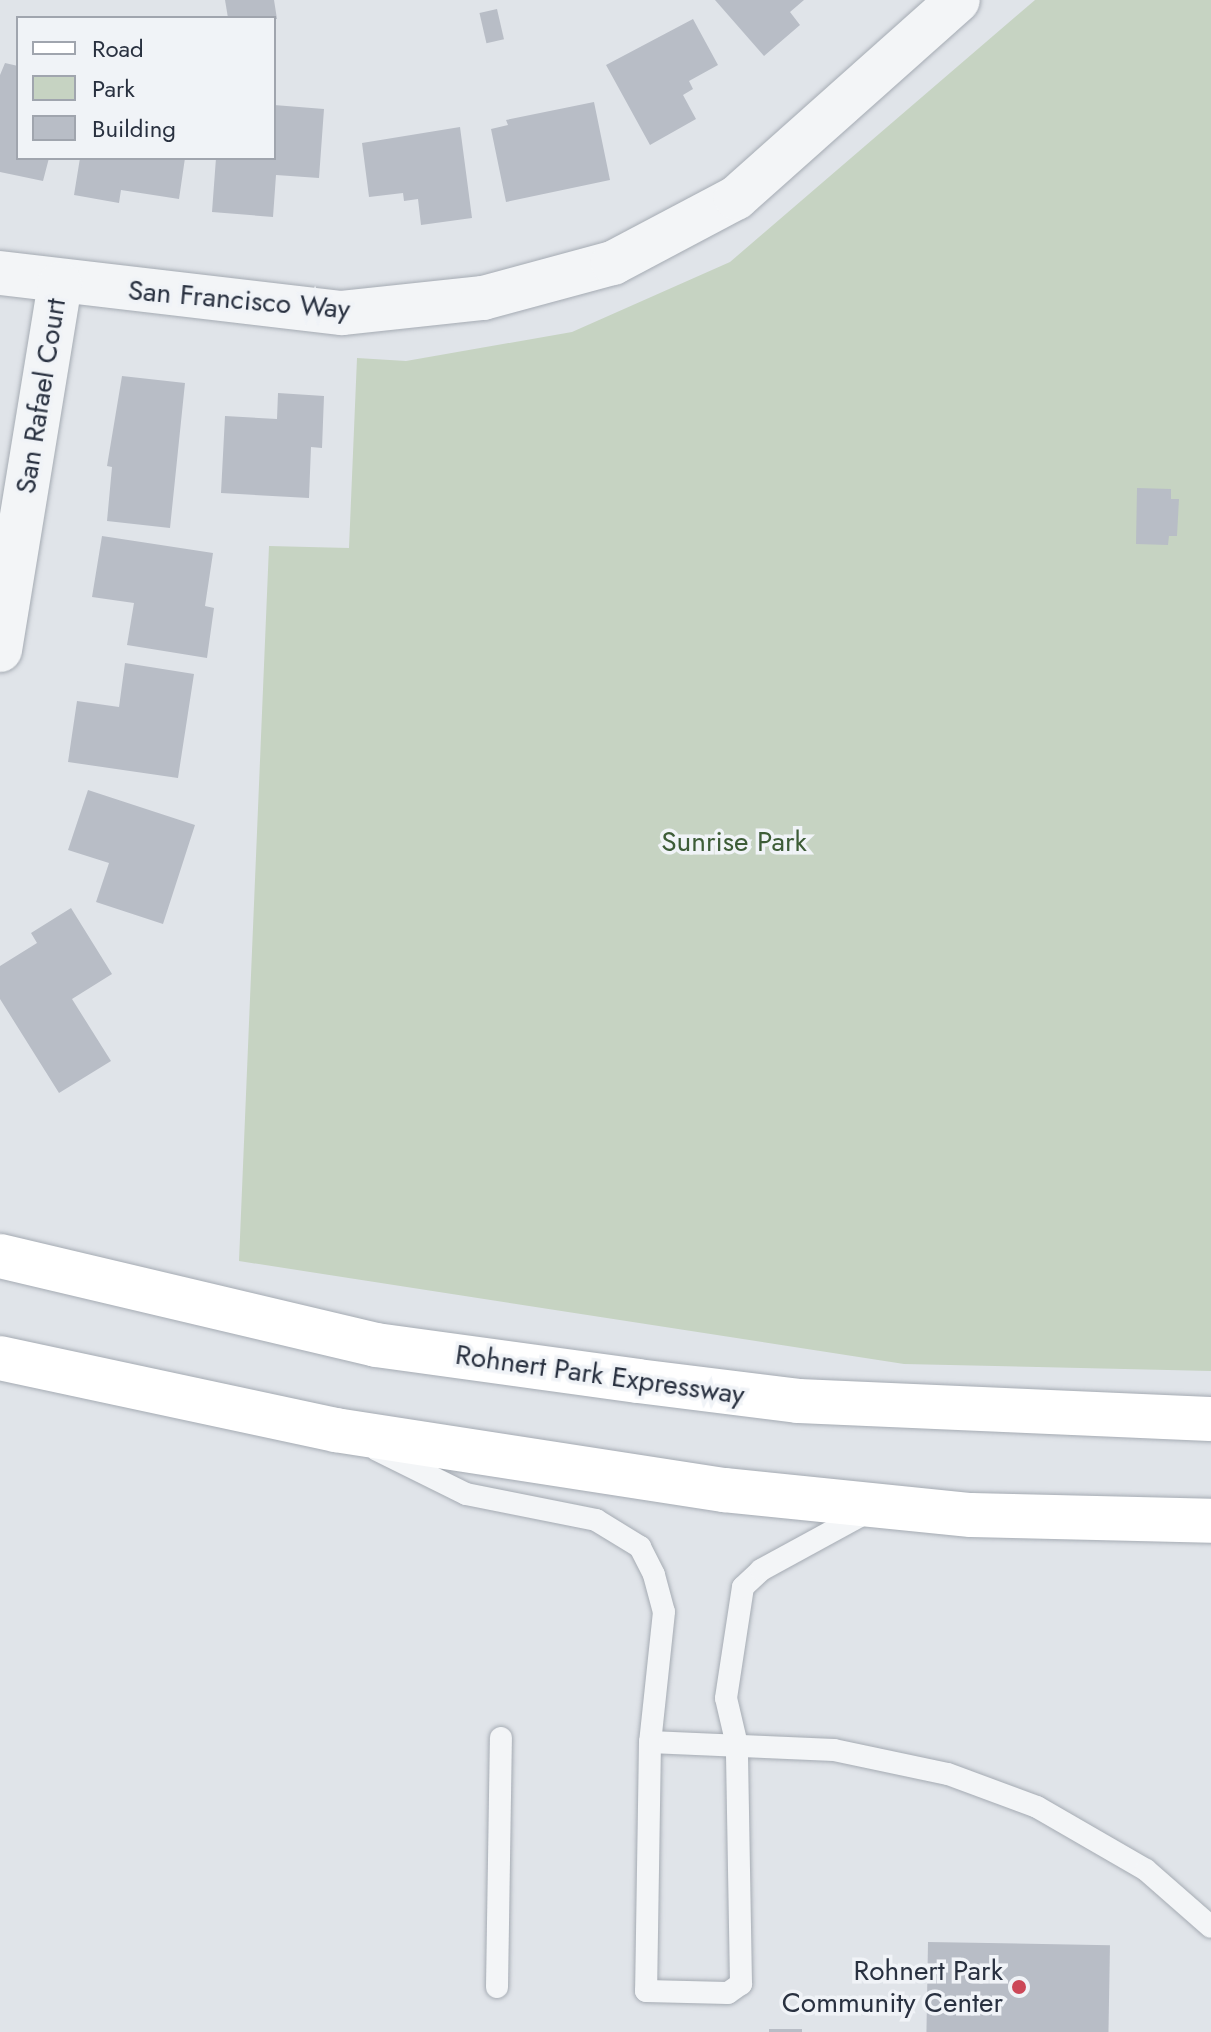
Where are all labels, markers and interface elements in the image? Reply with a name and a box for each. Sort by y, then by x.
legend [16,16,276,160]
text: Road [92,31,144,66]
text: Park [92,71,135,106]
text: Building [92,111,176,146]
street label: San Francisco Way [127,274,351,326]
street label: San Rafael Court [9,296,73,496]
park label: Sunrise Park [661,825,807,859]
street label: Rohnert Park Expressway [453,1338,747,1412]
place label: Rohnert Park Community Center [782,1954,1003,2020]
marker: Rohnert Park Community Center [1010,1978,1028,1996]

